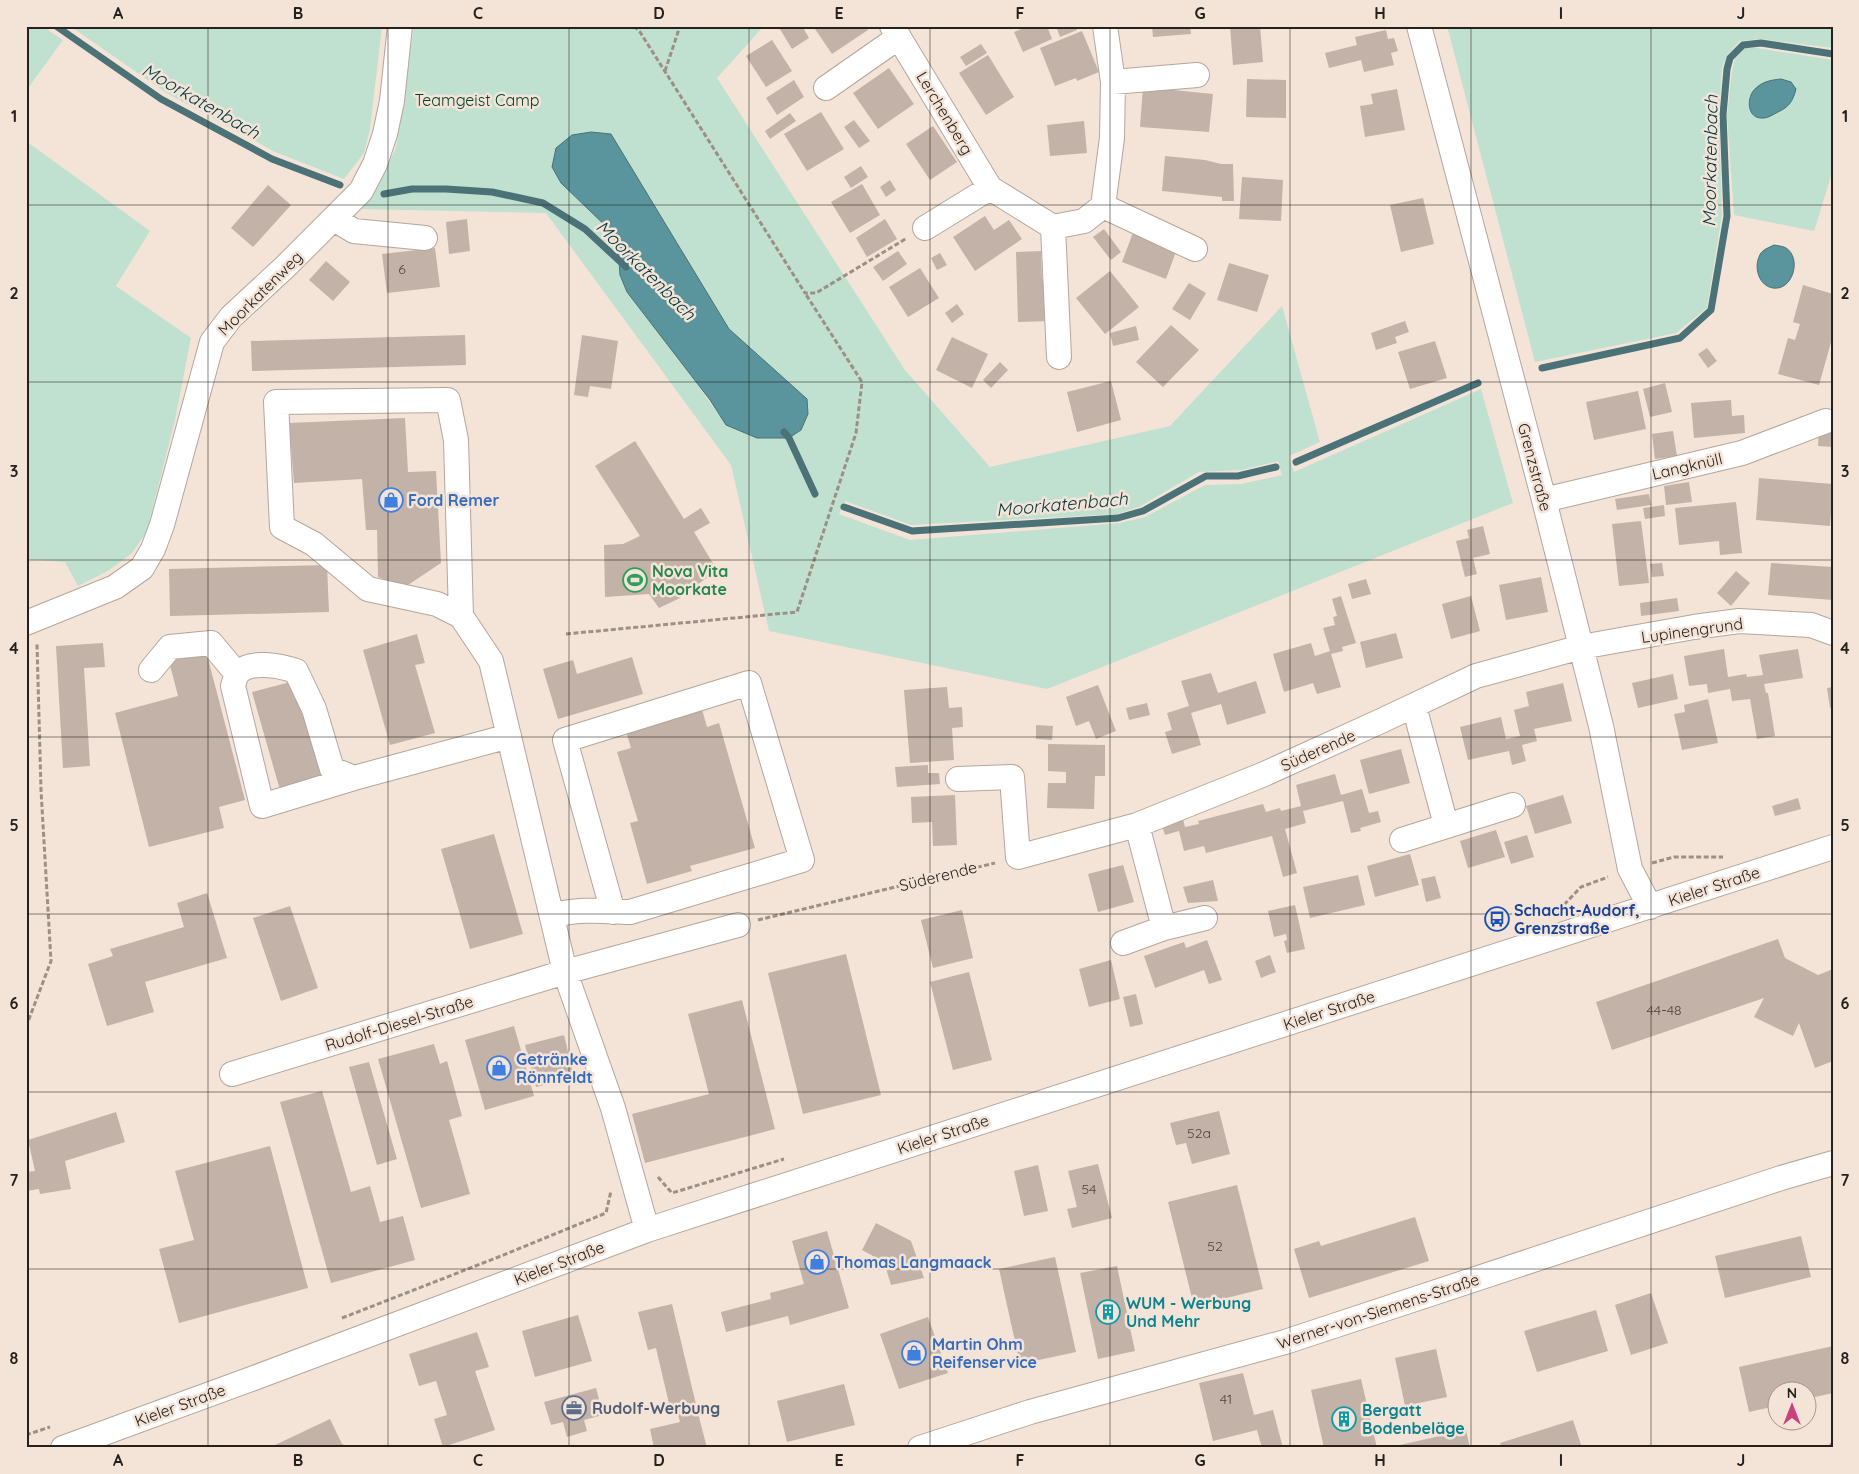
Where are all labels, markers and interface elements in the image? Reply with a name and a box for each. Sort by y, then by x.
text: A [113,3,124,23]
text: B [293,3,303,23]
text: C [473,3,483,23]
text: D [653,3,665,23]
text: E [834,3,844,23]
text: F [1016,3,1025,23]
text: G [1194,3,1206,23]
text: H [1374,3,1386,23]
text: I [1559,3,1563,23]
text: J [1737,3,1745,23]
water label: Moorkatenbach [138,58,265,144]
street label: Lerchenberg [912,68,978,158]
park label: Teamgeist Camp [415,90,540,110]
water label: Moorkatenbach [1697,94,1723,227]
text: 1 [11,106,17,126]
text: 1 [1842,106,1848,126]
water label: Moorkatenbach [591,215,701,325]
street label: Moorkatenweg [213,246,307,340]
house number: 6 [398,260,406,278]
text: 2 [9,283,19,303]
text: 2 [1840,283,1850,303]
street label: Grenzstraße [1514,421,1556,513]
street label: Langknüll [1650,448,1724,484]
text: 3 [10,461,18,481]
text: 3 [1841,461,1849,481]
shop icon: Ford Remer [378,487,404,513]
water label: Moorkatenbach [995,487,1130,521]
place label: Ford Remer [408,490,499,510]
place label: Nova Vita Moorkate [652,561,728,599]
sports icon: Nova Vita Moorkate [622,567,648,593]
street label: Lupinengrund [1640,613,1744,647]
text: 4 [9,638,19,658]
text: 4 [1840,638,1850,658]
street label: Süderende [1278,725,1358,775]
text: 5 [9,815,19,835]
text: 5 [1840,815,1850,835]
street label: Süderende [897,857,979,895]
street label: Kieler Straße [1666,862,1762,910]
place label: Schacht-Audorf, Grenzstraße [1514,900,1640,938]
bus stop icon: Schacht-Audorf, Grenzstraße [1484,906,1510,932]
street label: Kieler Straße [1281,986,1377,1034]
street label: Rudolf-Diesel-Straße [322,991,476,1055]
text: 6 [10,993,19,1013]
text: 6 [1841,993,1850,1013]
house number: 44-48 [1646,1001,1682,1019]
place label: Getränke Rönnfeldt [516,1049,593,1087]
shop icon: Getränke Rönnfeldt [486,1055,512,1081]
street label: Kieler Straße [895,1110,991,1158]
house number: 52a [1187,1124,1211,1142]
text: 7 [10,1170,19,1190]
text: 7 [1841,1170,1850,1190]
house number: 54 [1081,1180,1097,1198]
street label: Kieler Straße [511,1237,607,1289]
house number: 52 [1207,1237,1223,1255]
shop icon: Thomas Langmaack [804,1249,830,1275]
place label: Thomas Langmaack [834,1252,992,1272]
street label: Werner-von-Siemens-Straße [1274,1269,1482,1353]
place label: WUM - Werbung Und Mehr [1126,1293,1251,1331]
building icon: WUM - Werbung Und Mehr [1095,1299,1121,1325]
place label: Martin Ohm Reifenservice [932,1334,1037,1372]
shop icon: Martin Ohm Reifenservice [901,1340,927,1366]
text: 8 [10,1348,19,1368]
text: 8 [1841,1348,1850,1368]
street label: Kieler Straße [132,1379,228,1431]
north arrow [1766,1382,1816,1432]
text: N [1787,1384,1797,1402]
house number: 41 [1220,1390,1232,1408]
office icon: Rudolf-Werbung [561,1395,587,1421]
place label: Rudolf-Werbung [592,1398,720,1418]
place label: Bergatt Bodenbeläge [1362,1400,1465,1438]
building icon: Bergatt Bodenbeläge [1331,1406,1357,1432]
text: A [113,1450,124,1470]
text: B [293,1450,303,1470]
text: C [473,1450,483,1470]
text: D [653,1450,665,1470]
text: E [834,1450,844,1470]
text: F [1016,1450,1025,1470]
text: G [1194,1450,1206,1470]
text: H [1374,1450,1386,1470]
text: I [1559,1450,1563,1470]
text: J [1737,1450,1745,1470]

